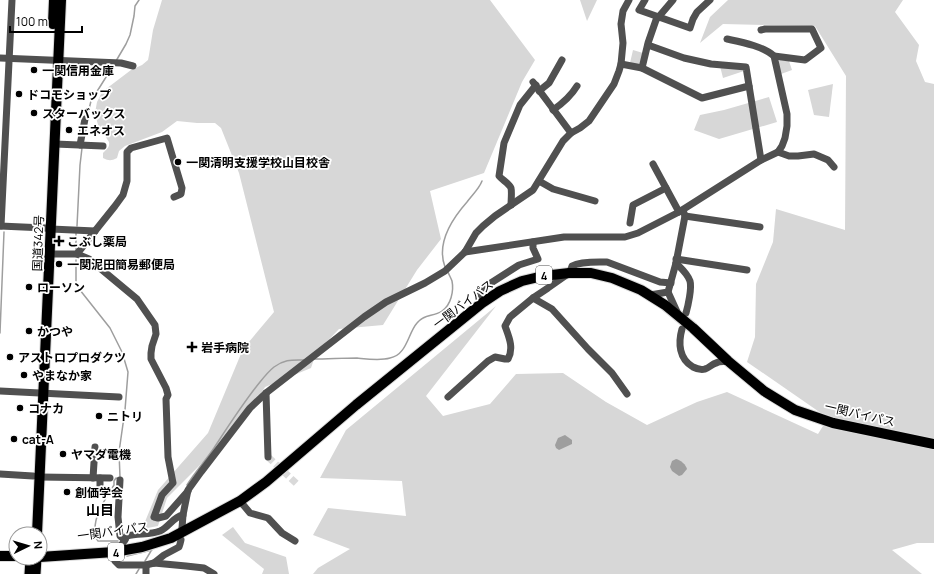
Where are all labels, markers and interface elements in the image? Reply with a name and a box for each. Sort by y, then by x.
scale bar [10,8,82,34]
text: 100 m [16,13,48,30]
place label: 一関信用金庫 [42,62,114,79]
marker: 一関信用金庫 [29,65,39,75]
place label: ドコモショップ [27,86,111,103]
marker: ドコモショップ [14,89,24,99]
place label: スターバックス [42,105,126,122]
marker: スターバックス [29,108,39,118]
place label: エネオス [77,122,125,139]
marker: エネオス [64,125,74,135]
place label: 一関清明支援学校山目校舎 [186,154,330,171]
marker: 一関清明支援学校山目校舎 [173,157,183,167]
street label: 国道342号 [29,214,47,272]
place label: こぶし薬局 [67,233,127,250]
marker: こぶし薬局 [54,236,64,246]
place label: 一関泥田簡易郵便局 [67,256,175,273]
marker: 一関泥田簡易郵便局 [54,259,64,269]
road number: 4 [536,266,552,284]
street label: 一関バイパス [429,276,497,332]
place label: ローソン [37,279,85,296]
marker: ローソン [24,282,34,292]
place label: かつや [37,323,73,340]
marker: かつや [24,326,34,336]
place label: 岩手病院 [201,339,249,356]
marker: 岩手病院 [186,341,198,353]
place label: アストロプロダクツ [18,349,126,366]
marker: アストロプロダクツ [5,352,15,362]
place label: やまなか家 [32,367,92,384]
marker: やまなか家 [19,370,29,380]
street label: 一関バイパス [823,398,897,430]
place label: コナカ [28,400,64,417]
marker: コナカ [15,403,25,413]
place label: ニトリ [107,408,143,425]
marker: ニトリ [94,411,104,421]
place label: cat-A [22,431,54,448]
marker: cat-A [9,434,19,444]
place label: ヤマダ電機 [71,446,131,463]
marker: ヤマダ電機 [58,449,68,459]
place label: 創価学会 [75,484,123,501]
marker: 創価学会 [62,487,72,497]
district label: 山目 [86,500,114,519]
street label: 一関バイパス [76,518,150,544]
north arrow [8,526,48,566]
text: N [31,540,46,550]
road number: 4 [108,543,124,561]

